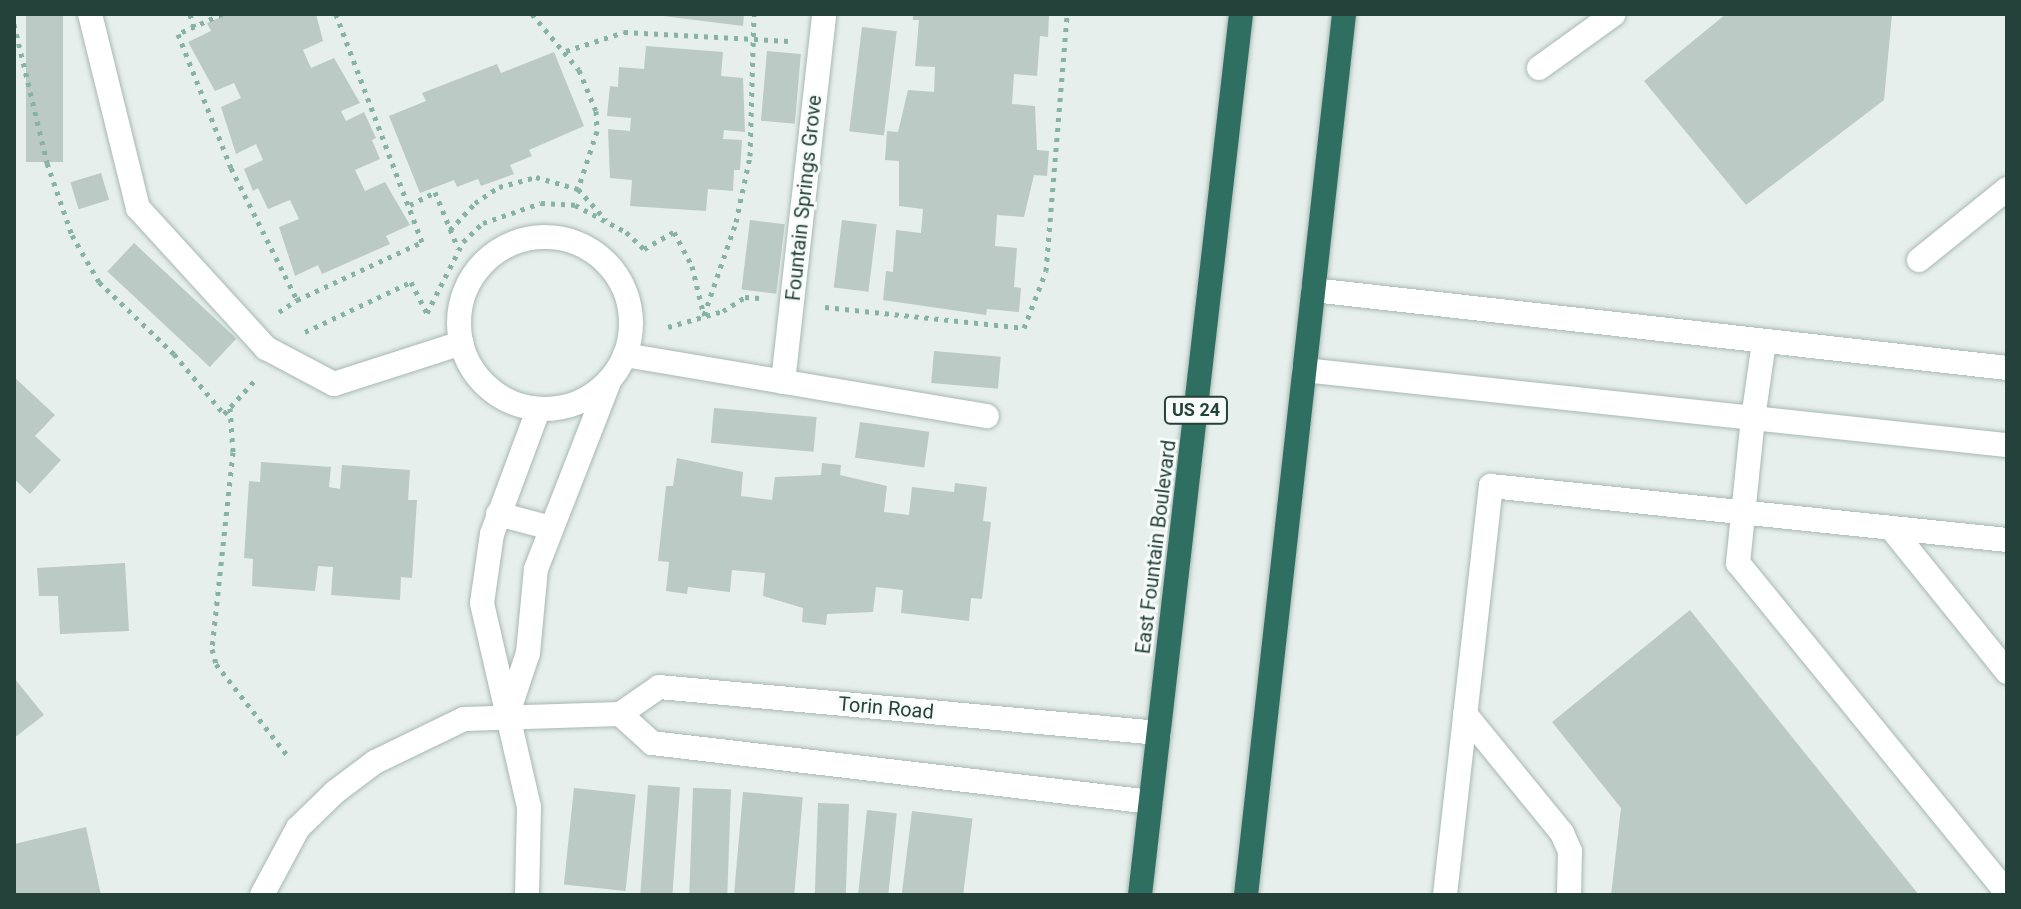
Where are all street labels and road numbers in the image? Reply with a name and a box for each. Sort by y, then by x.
street label: Fountain Springs Grove [781,94,827,302]
road number: US 24 [1162,396,1230,424]
street label: East Fountain Boulevard [1131,439,1181,655]
street label: Torin Road [837,692,935,724]

